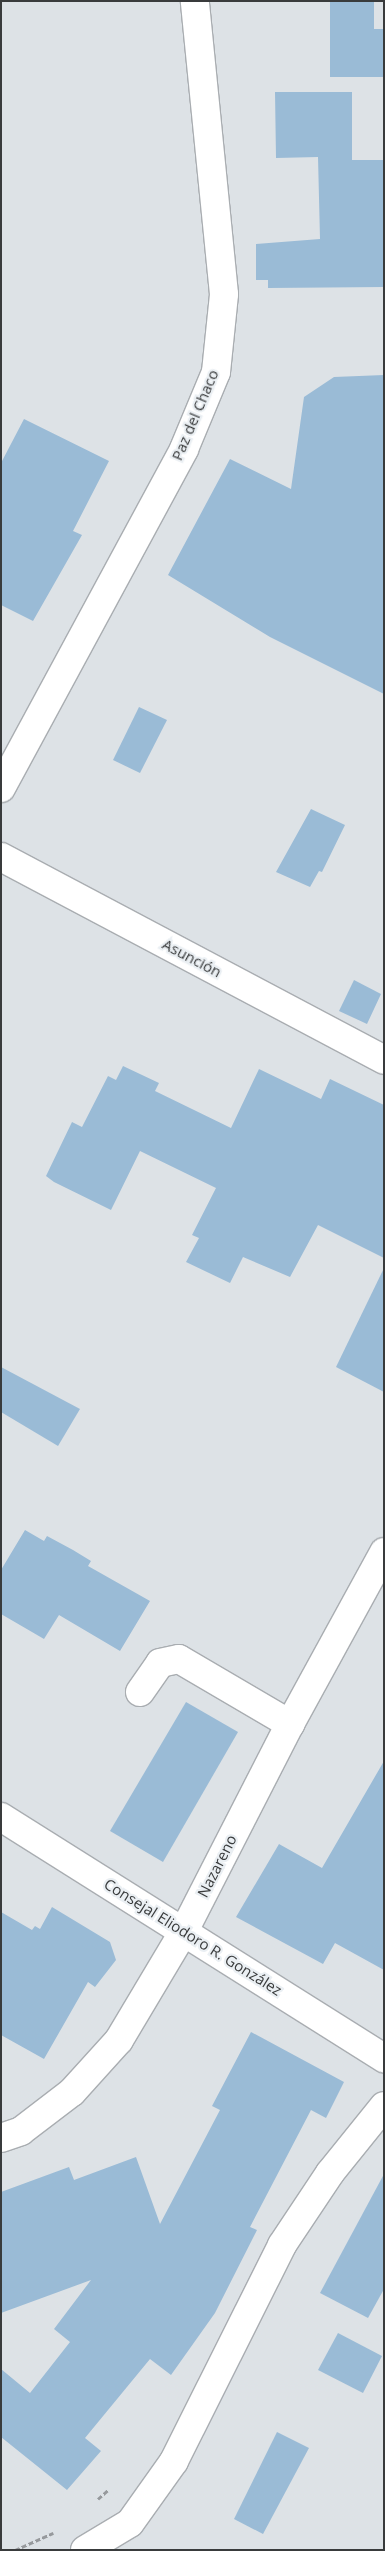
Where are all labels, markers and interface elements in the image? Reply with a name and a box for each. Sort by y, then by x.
street label: Paz del Chaco [168,367,222,463]
street label: Asunción [159,935,225,981]
street label: Nazareno [194,1832,240,1900]
street label: Consejal Eliodoro R. González [101,1875,285,1999]

